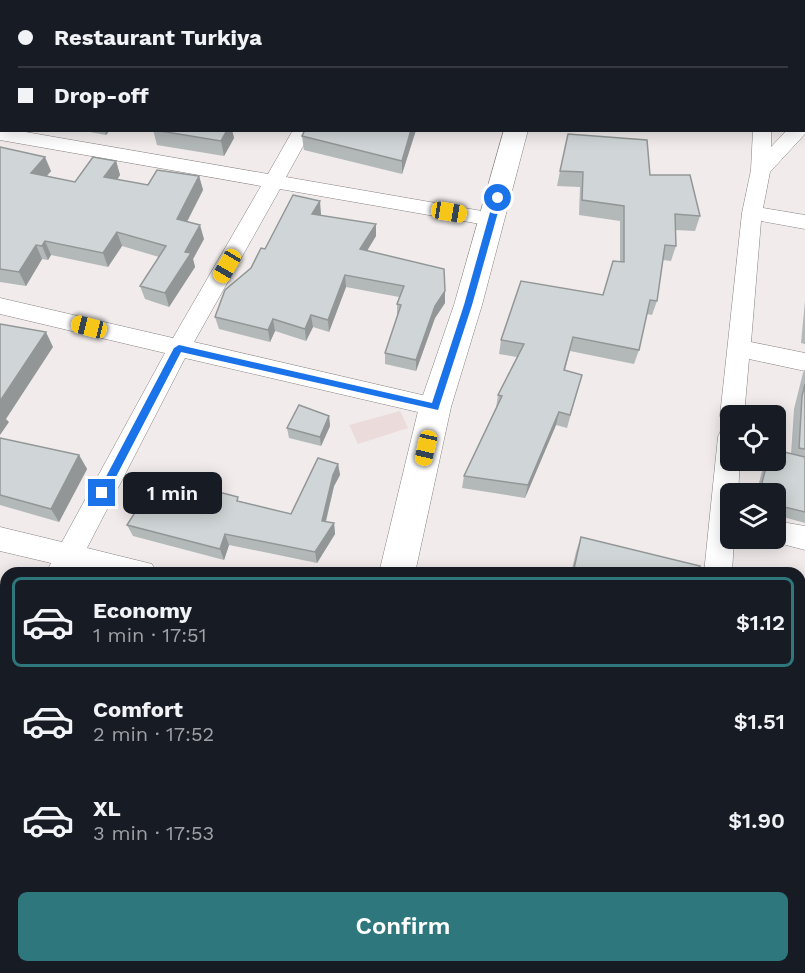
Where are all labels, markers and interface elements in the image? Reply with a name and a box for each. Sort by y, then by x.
text: Restaurant Turkiya [54,25,262,50]
text: Drop-off [54,83,149,108]
route start [484,184,511,211]
car [430,200,468,224]
car [210,246,244,286]
car [69,314,109,340]
map controls [720,405,786,549]
button: locate [720,405,786,471]
car [413,428,439,468]
callout: 1 min [123,472,222,514]
route end [88,479,115,506]
text: 1 min [147,481,198,505]
button: layers [720,483,786,549]
icon: car [21,595,75,649]
text: Economy [93,598,192,623]
text: $1.12 [736,610,785,635]
text: 1 min · 17:51 [93,623,207,647]
icon: car [21,694,75,748]
text: Comfort [93,697,183,722]
text: $1.51 [734,709,785,734]
text: 2 min · 17:52 [93,722,214,746]
icon: car [21,793,75,847]
text: XL [93,796,121,821]
text: $1.90 [728,808,785,833]
text: 3 min · 17:53 [93,821,214,845]
button: Confirm [18,892,788,961]

